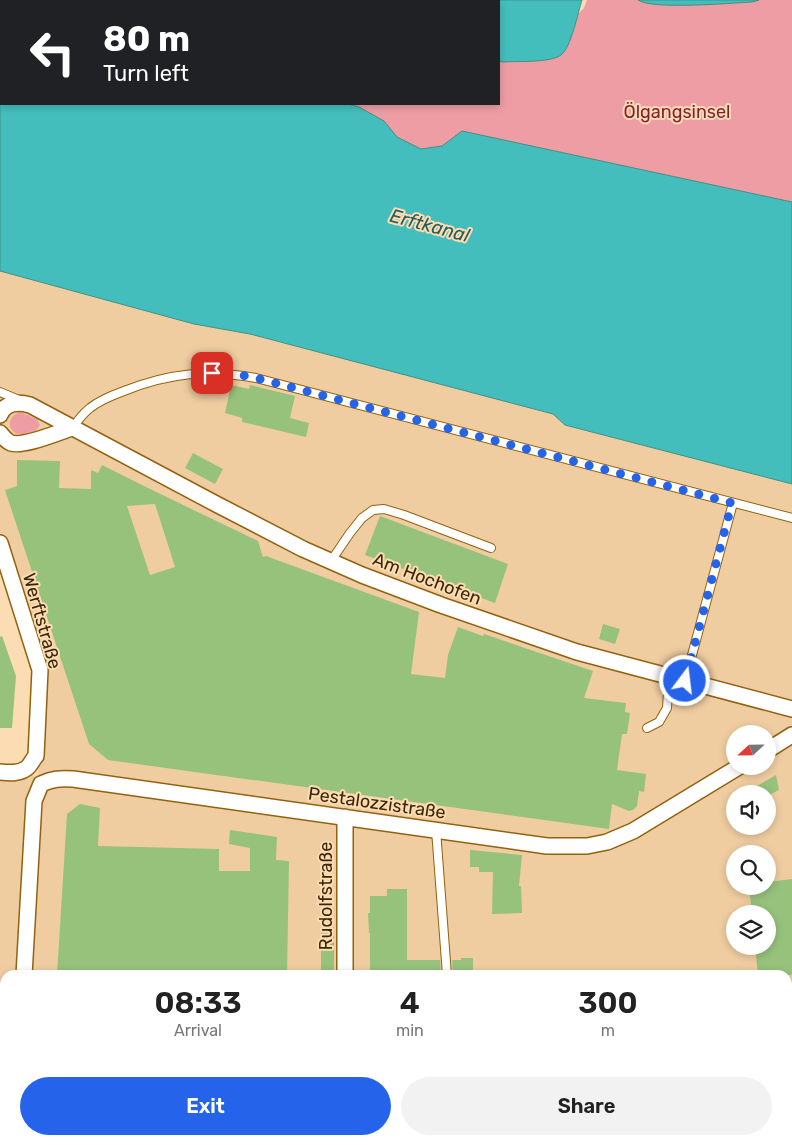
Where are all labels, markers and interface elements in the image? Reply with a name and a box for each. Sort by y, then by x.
text: 80 m [103,18,190,60]
icon: left [20,20,85,85]
text: Turn left [103,60,189,87]
park label: Ölgangsinsel [624,101,730,123]
water label: Erftkanal [388,204,473,247]
pin [191,352,233,394]
icon: arrive [198,359,226,387]
street label: Am Hochofen [370,548,484,610]
street label: Werftstraße [18,571,66,671]
position arrow [658,654,710,706]
north arrow [726,725,776,775]
map controls [726,725,776,955]
street label: Pestalozzistraße [307,782,447,824]
button: sound [726,785,776,835]
street label: Rudolfstraße [315,842,337,950]
button: search [726,845,776,895]
button: layers [726,905,776,955]
text: 08:33 [154,985,242,1021]
text: 4 [400,985,420,1021]
text: 300 [578,985,638,1021]
text: Arrival [174,1021,222,1040]
text: min [396,1021,424,1040]
text: m [601,1021,615,1040]
button: Exit [20,1077,391,1135]
button: Share [401,1077,772,1135]

